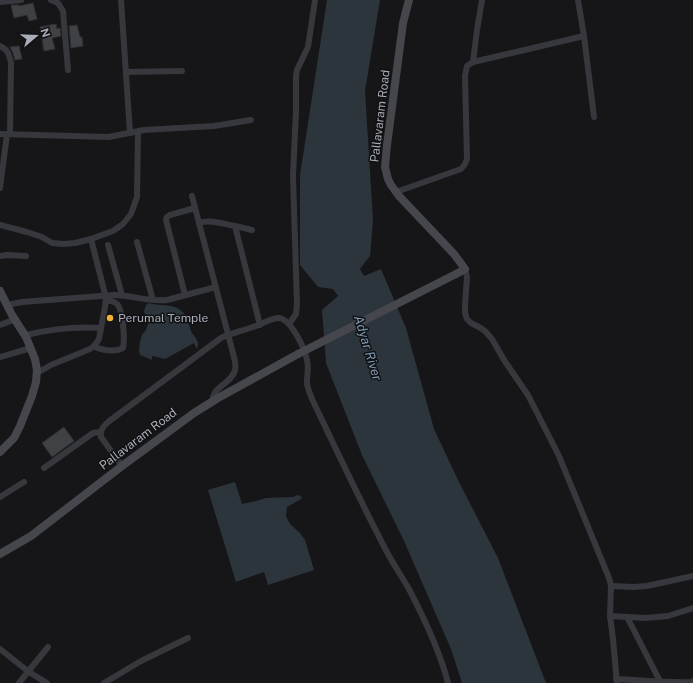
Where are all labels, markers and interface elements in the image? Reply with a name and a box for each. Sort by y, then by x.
north arrow [16,16,56,56]
text: N [38,27,53,39]
street label: Pallavaram Road [367,69,393,163]
place label: Perumal Temple [118,311,209,325]
marker: Perumal Temple [105,313,115,323]
water label: Adyar River [351,314,385,382]
street label: Pallavaram Road [97,405,179,473]

